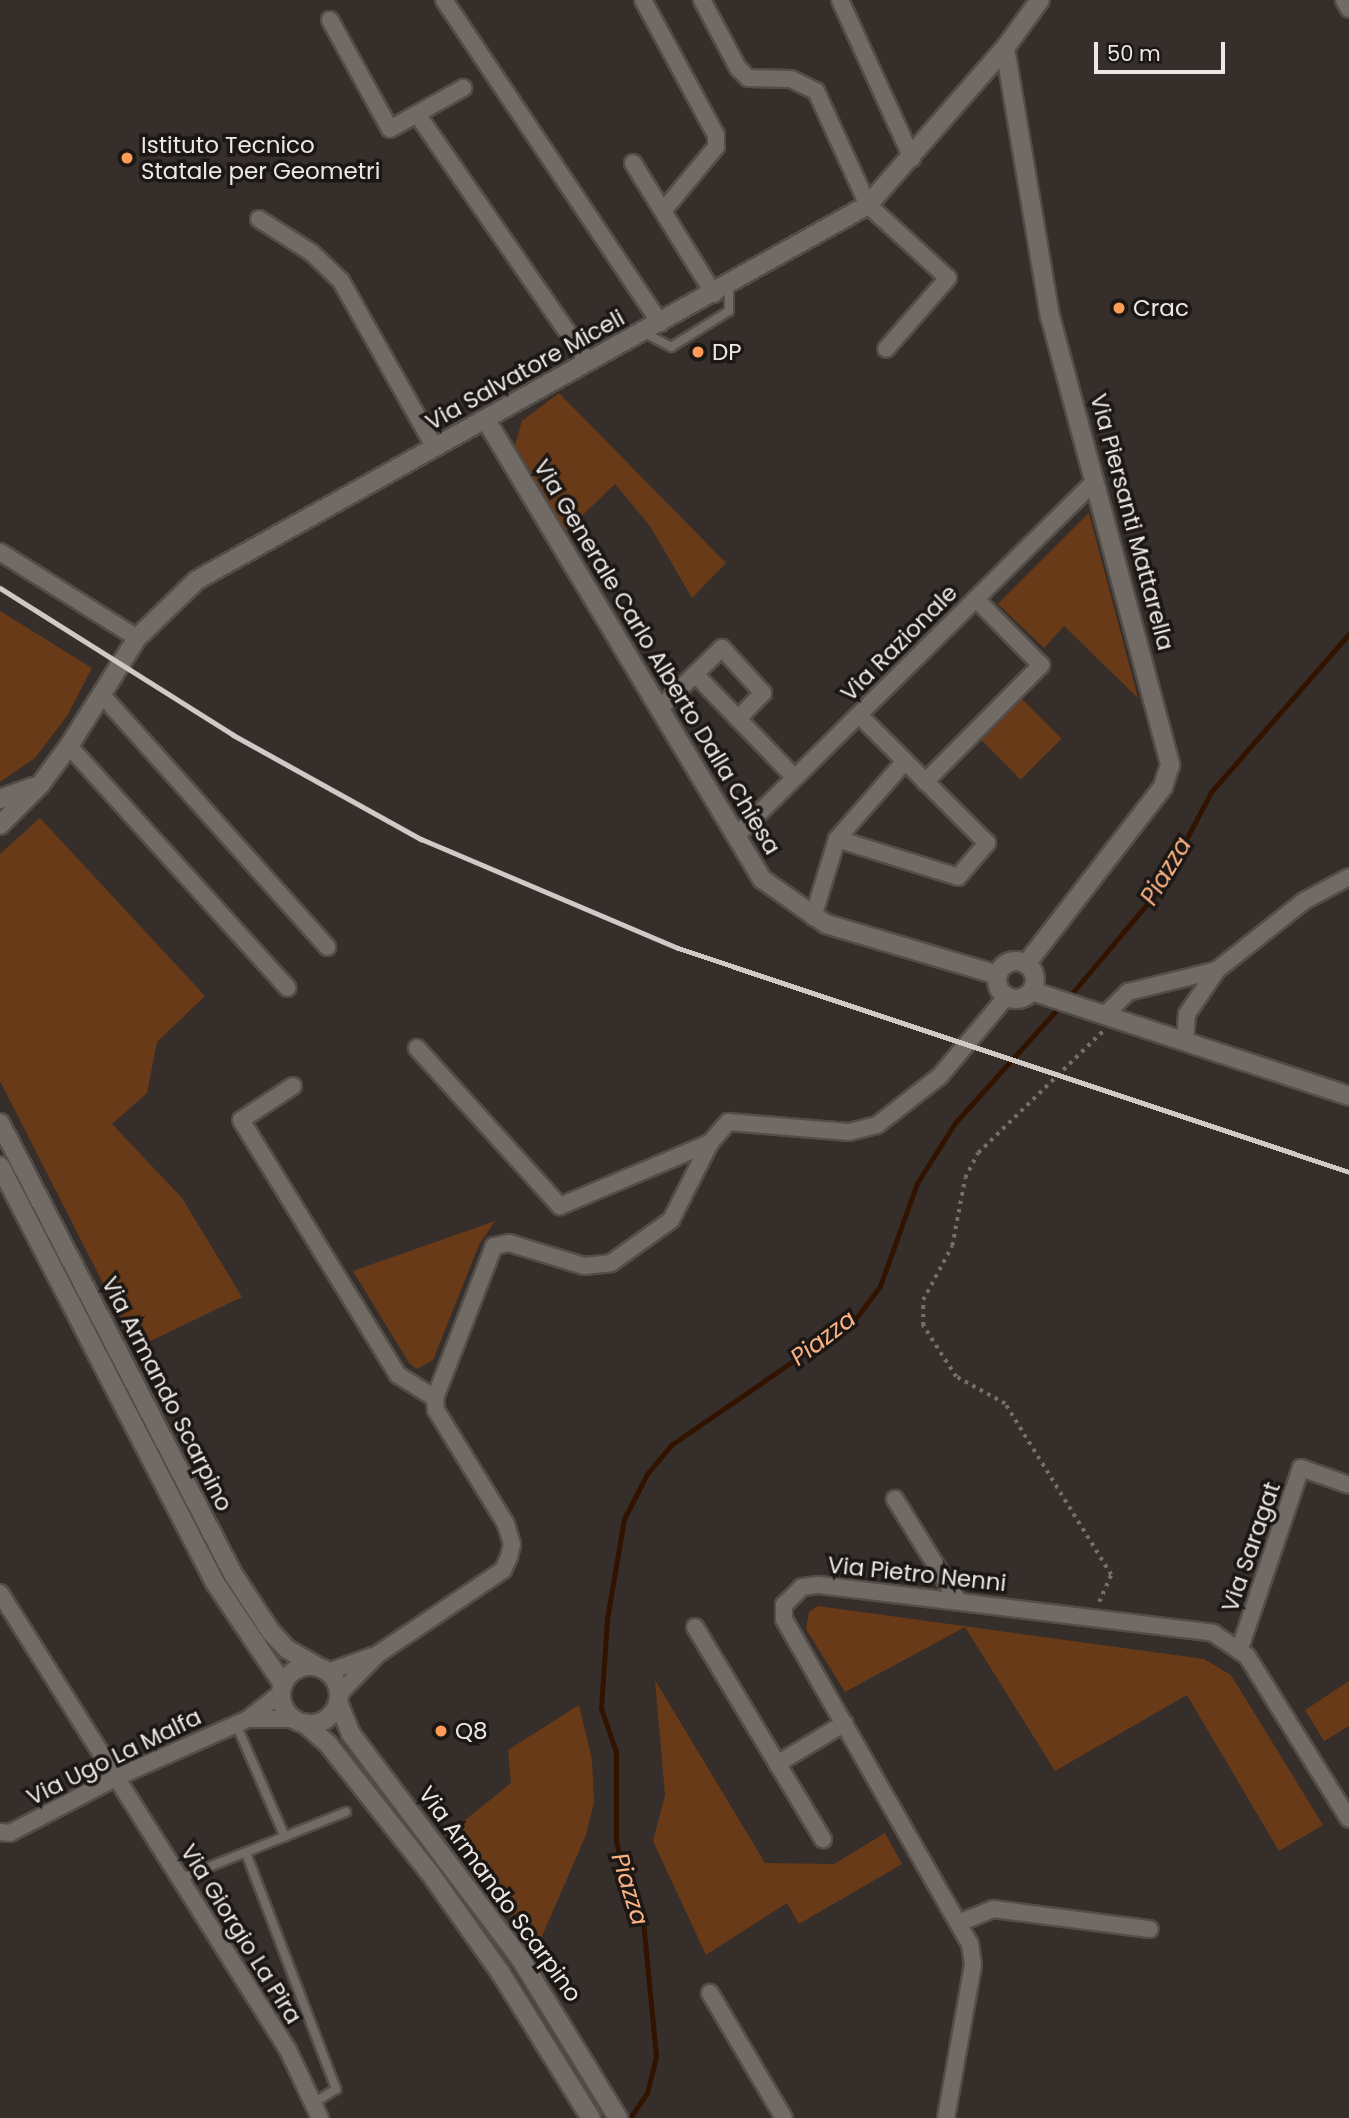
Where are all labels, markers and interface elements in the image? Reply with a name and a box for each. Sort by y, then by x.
scale bar [1097,28,1228,72]
text: 50 m [1107,39,1161,68]
place label: Istituto Tecnico Statale per Geometri [141,131,380,185]
marker: Istituto Tecnico Statale per Geometri [119,150,135,166]
place label: Crac [1133,294,1189,322]
marker: Crac [1111,300,1127,316]
street label: Via Salvatore Miceli [421,304,629,436]
place label: DP [712,338,742,366]
marker: DP [690,344,706,360]
street label: Via Piersanti Mattarella [1084,391,1180,653]
street label: Via Generale Carlo Alberto Dalla Chiesa [528,454,786,860]
street label: Via Razionale [835,579,963,707]
water label: Piazza [1135,832,1197,910]
street label: Via Armando Scarpino [96,1272,238,1516]
water label: Piazza [785,1304,861,1372]
street label: Via Saragat [1216,1478,1286,1616]
street label: Via Pietro Nenni [826,1551,1008,1597]
street label: Via Ugo La Malfa [22,1703,206,1811]
place label: Q8 [455,1717,488,1745]
marker: Q8 [433,1723,449,1739]
street label: Via Armando Scarpino [413,1781,587,2007]
street label: Via Giorgio La Pira [175,1839,307,2029]
water label: Piazza [605,1849,655,1929]

